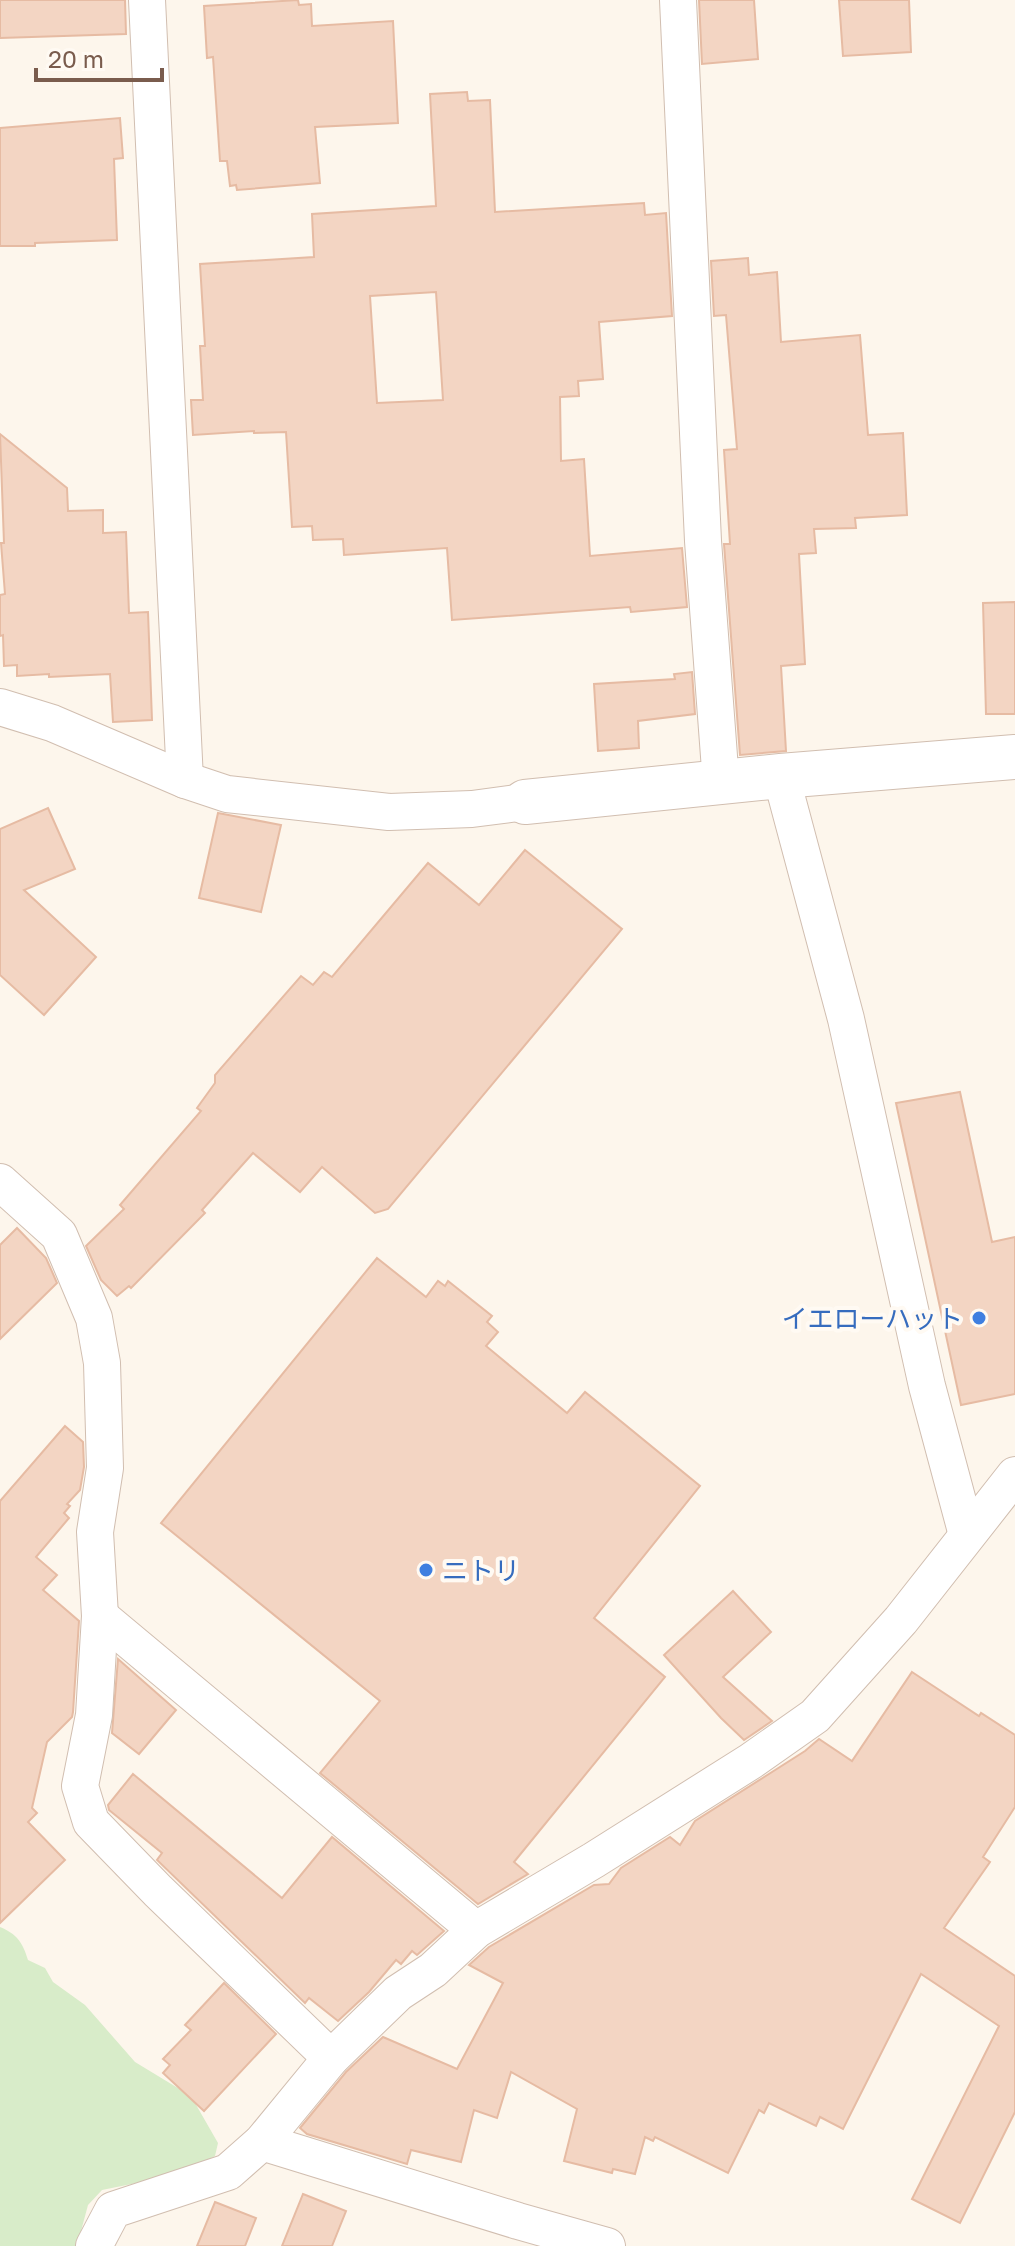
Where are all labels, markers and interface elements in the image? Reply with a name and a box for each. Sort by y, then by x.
scale bar [36,32,162,82]
text: 20 m [48,44,104,73]
place label: イエローハット [782,1303,963,1334]
marker: イエローハット [970,1309,988,1327]
place label: ニトリ [442,1555,520,1586]
marker: ニトリ [417,1561,435,1579]

